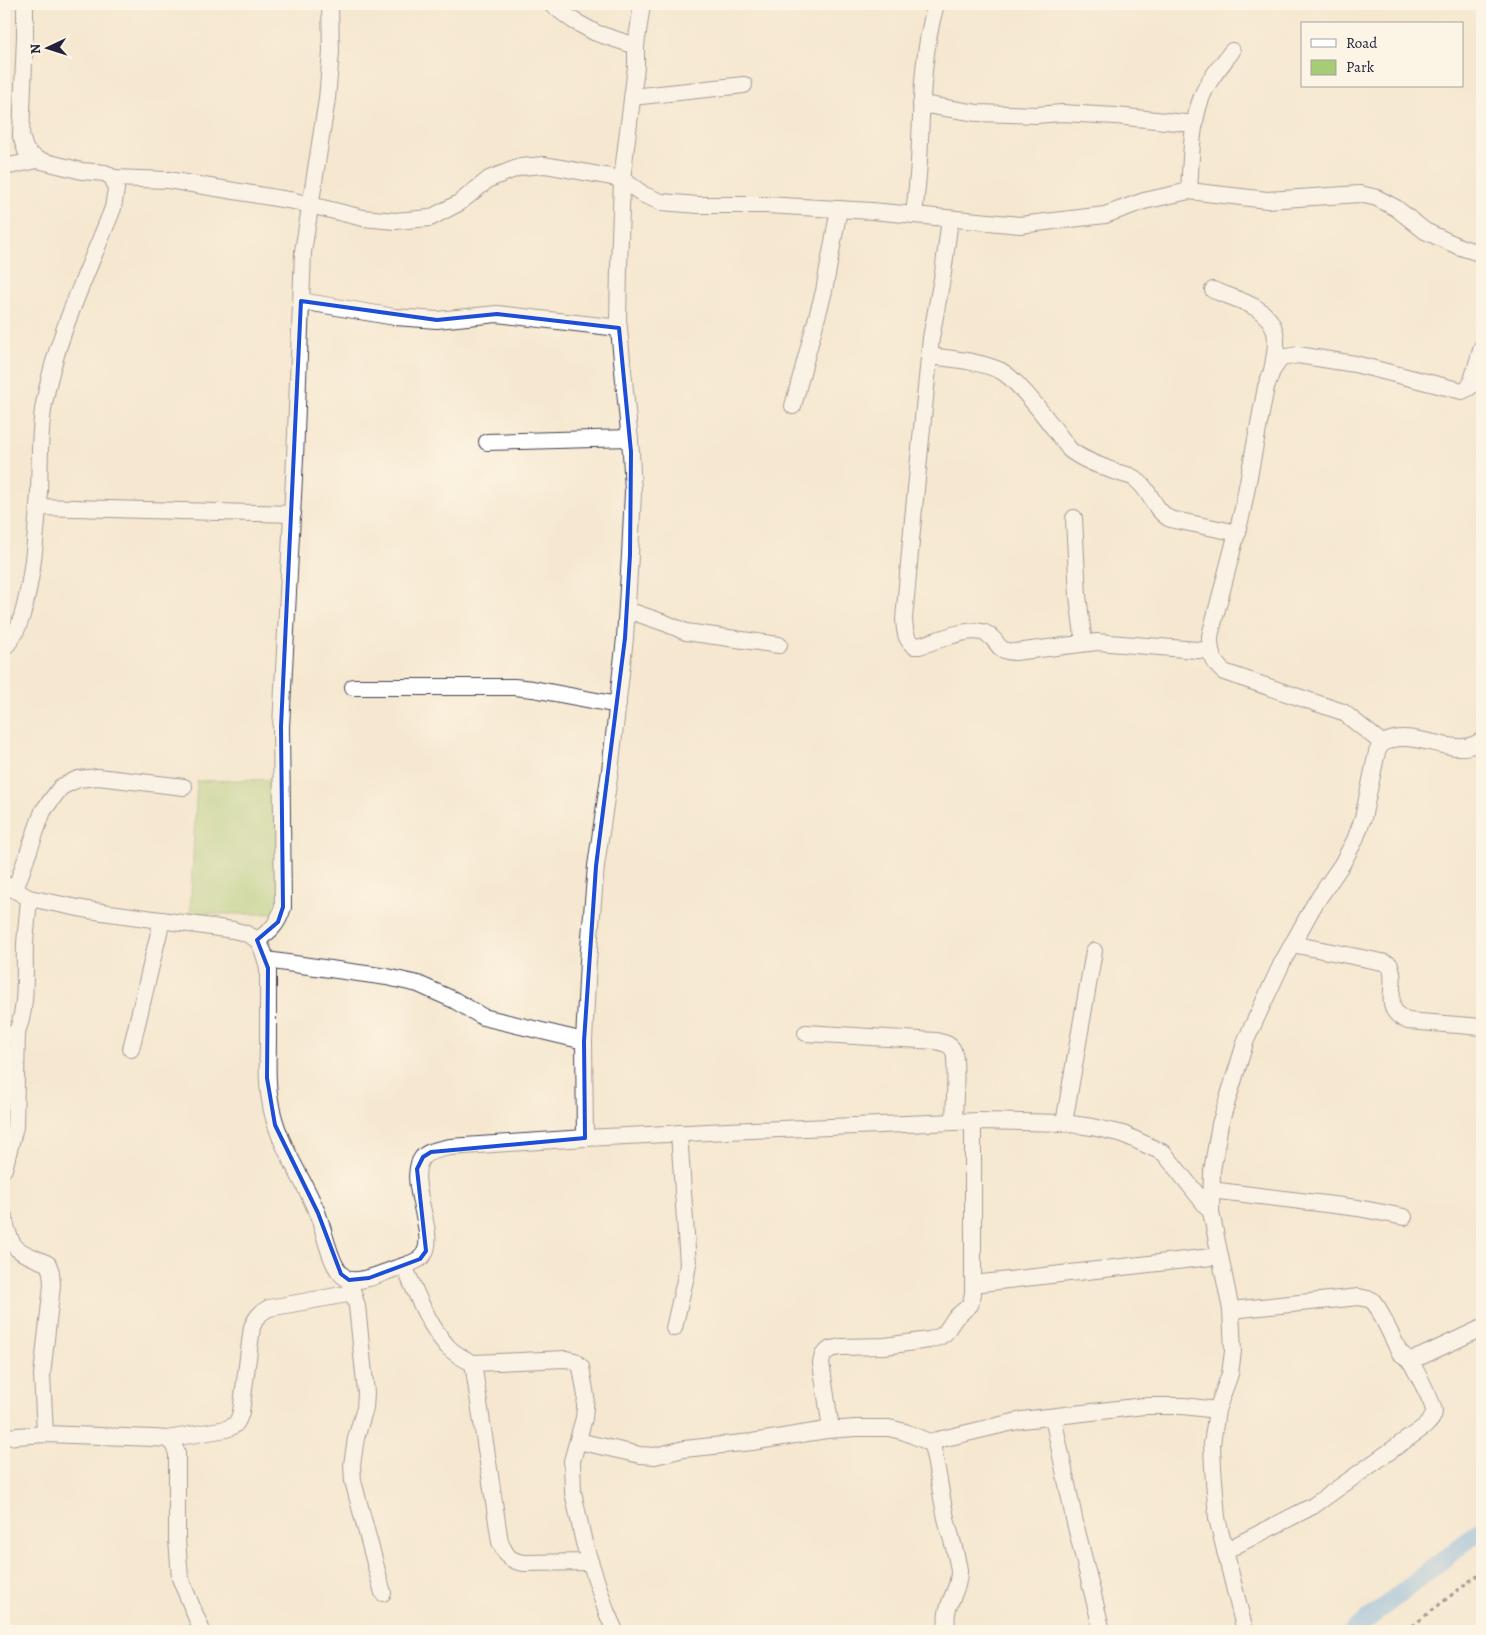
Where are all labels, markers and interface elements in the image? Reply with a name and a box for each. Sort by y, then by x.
north arrow [22,22,72,72]
legend [1301,22,1464,88]
text: Road [1346,33,1378,53]
text: N [26,43,45,55]
text: Park [1346,57,1375,77]

